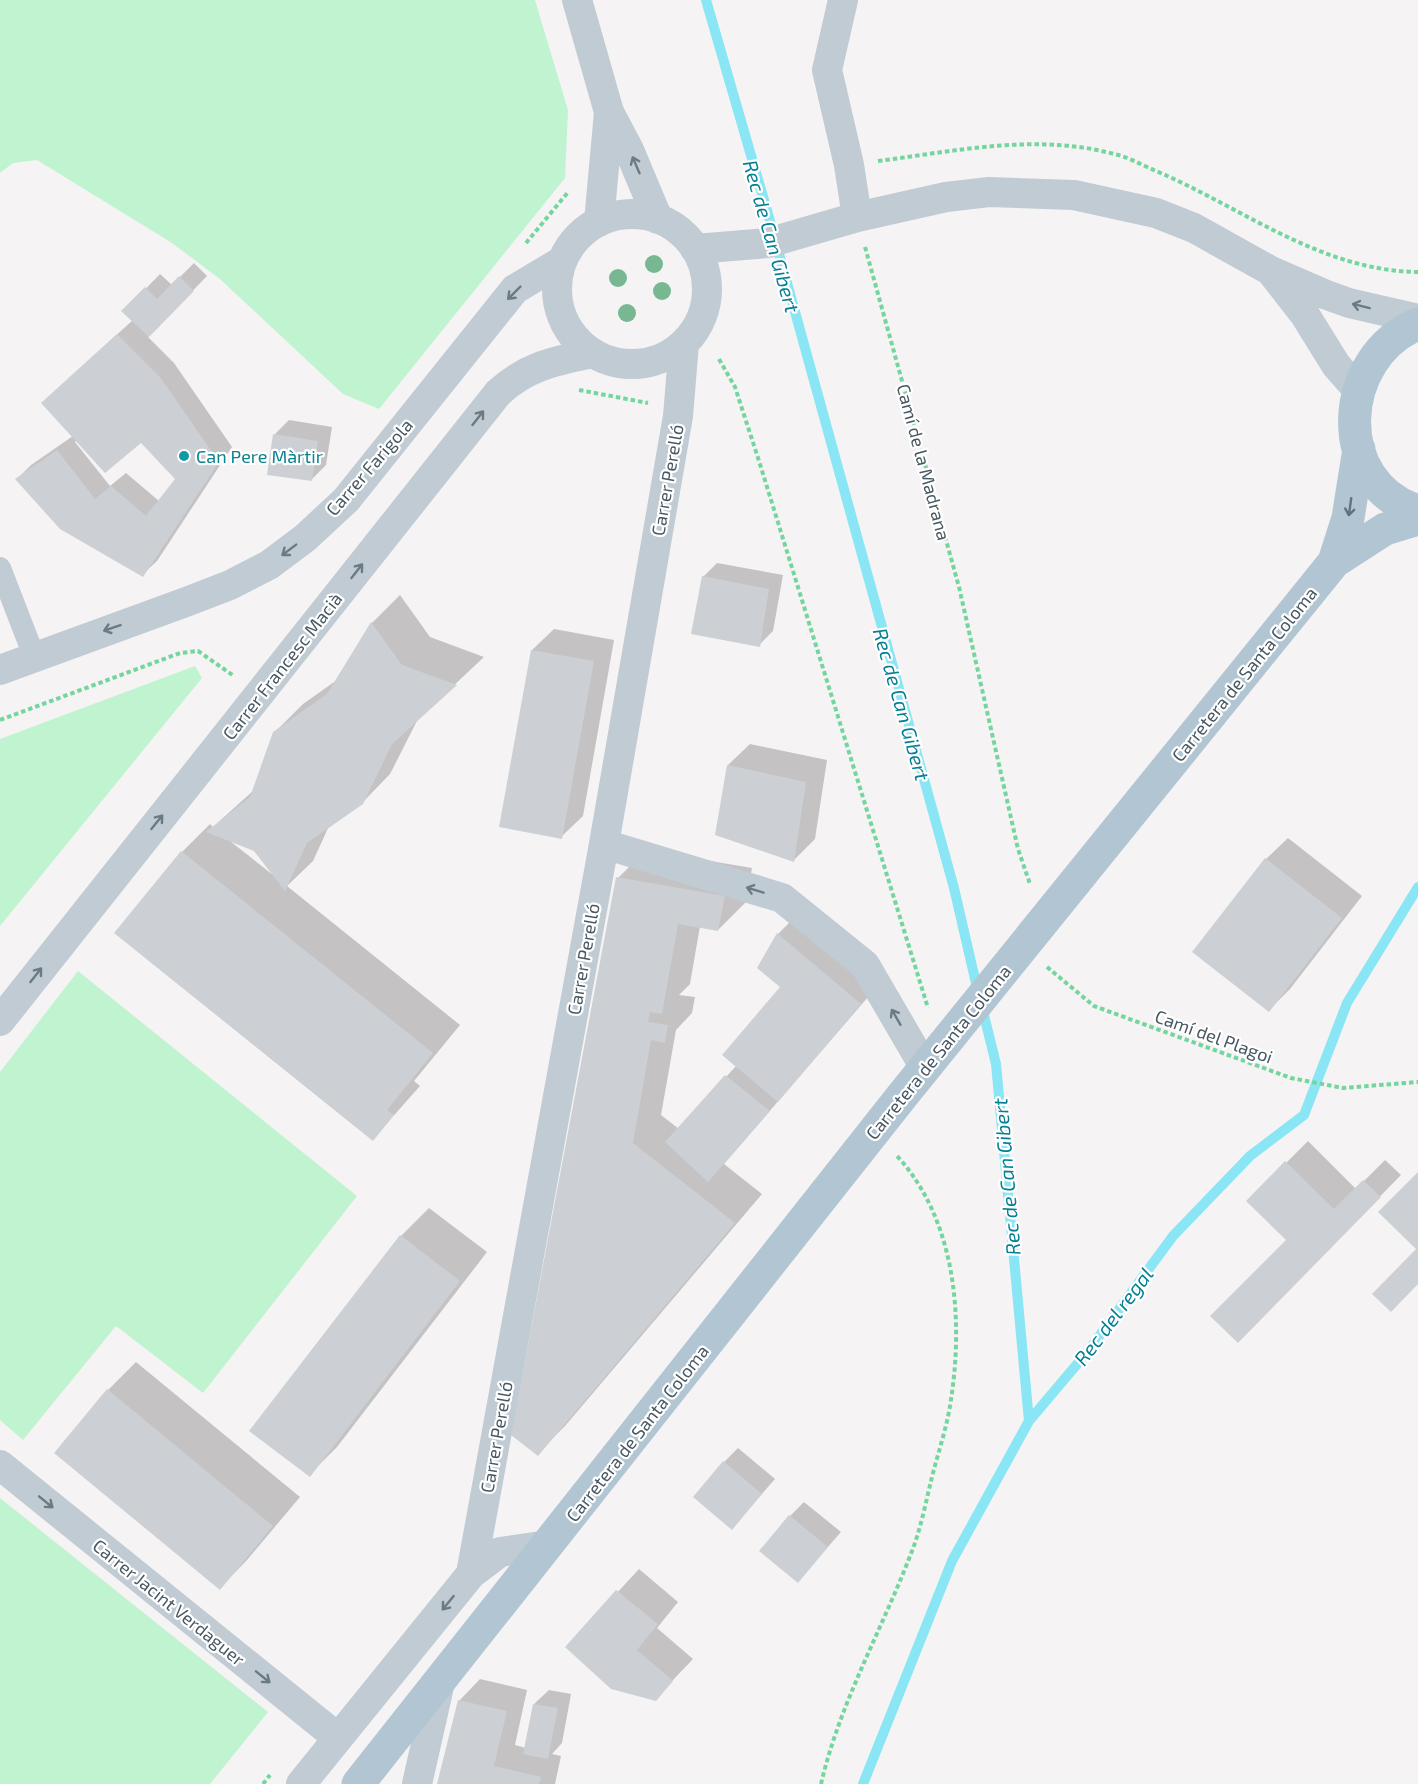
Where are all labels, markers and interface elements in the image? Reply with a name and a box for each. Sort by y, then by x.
one-way arrow [630,157,641,175]
water label: Rec de Can Gibert [739,157,805,315]
one-way arrow [506,286,521,300]
one-way arrow [1352,300,1371,312]
street label: Camí de la Madrana [893,381,955,543]
one-way arrow [472,411,485,427]
street label: Carrer Farigola [321,414,417,520]
street label: Carrer Perelló [646,423,688,537]
place label: Can Pere Màrtir [196,445,323,467]
marker: Can Pere Màrtir [177,449,191,463]
one-way arrow [1345,496,1356,516]
one-way arrow [282,543,298,556]
one-way arrow [351,563,364,579]
street label: Carretera de Santa Coloma [1167,582,1321,766]
street label: Carrer Francesc Macià [218,588,346,744]
one-way arrow [103,624,122,635]
water label: Rec de Can Gibert [869,625,935,783]
one-way arrow [151,815,164,831]
one-way arrow [746,884,765,895]
street label: Carrer Perelló [562,902,604,1016]
street label: Carretera de Santa Coloma [861,960,1015,1144]
one-way arrow [30,967,43,983]
street label: Camí del Plagoi [1152,1004,1276,1068]
one-way arrow [889,1009,901,1026]
water label: Rec de Can Gibert [987,1097,1025,1257]
water label: Rec del regal [1068,1262,1158,1370]
street label: Carretera de Santa Coloma [561,1340,713,1526]
street label: Carrer Perelló [475,1380,517,1494]
one-way arrow [37,1496,53,1509]
street label: Carrer Jacint Verdaguer [89,1534,249,1670]
one-way arrow [441,1595,455,1610]
one-way arrow [255,1671,271,1684]

